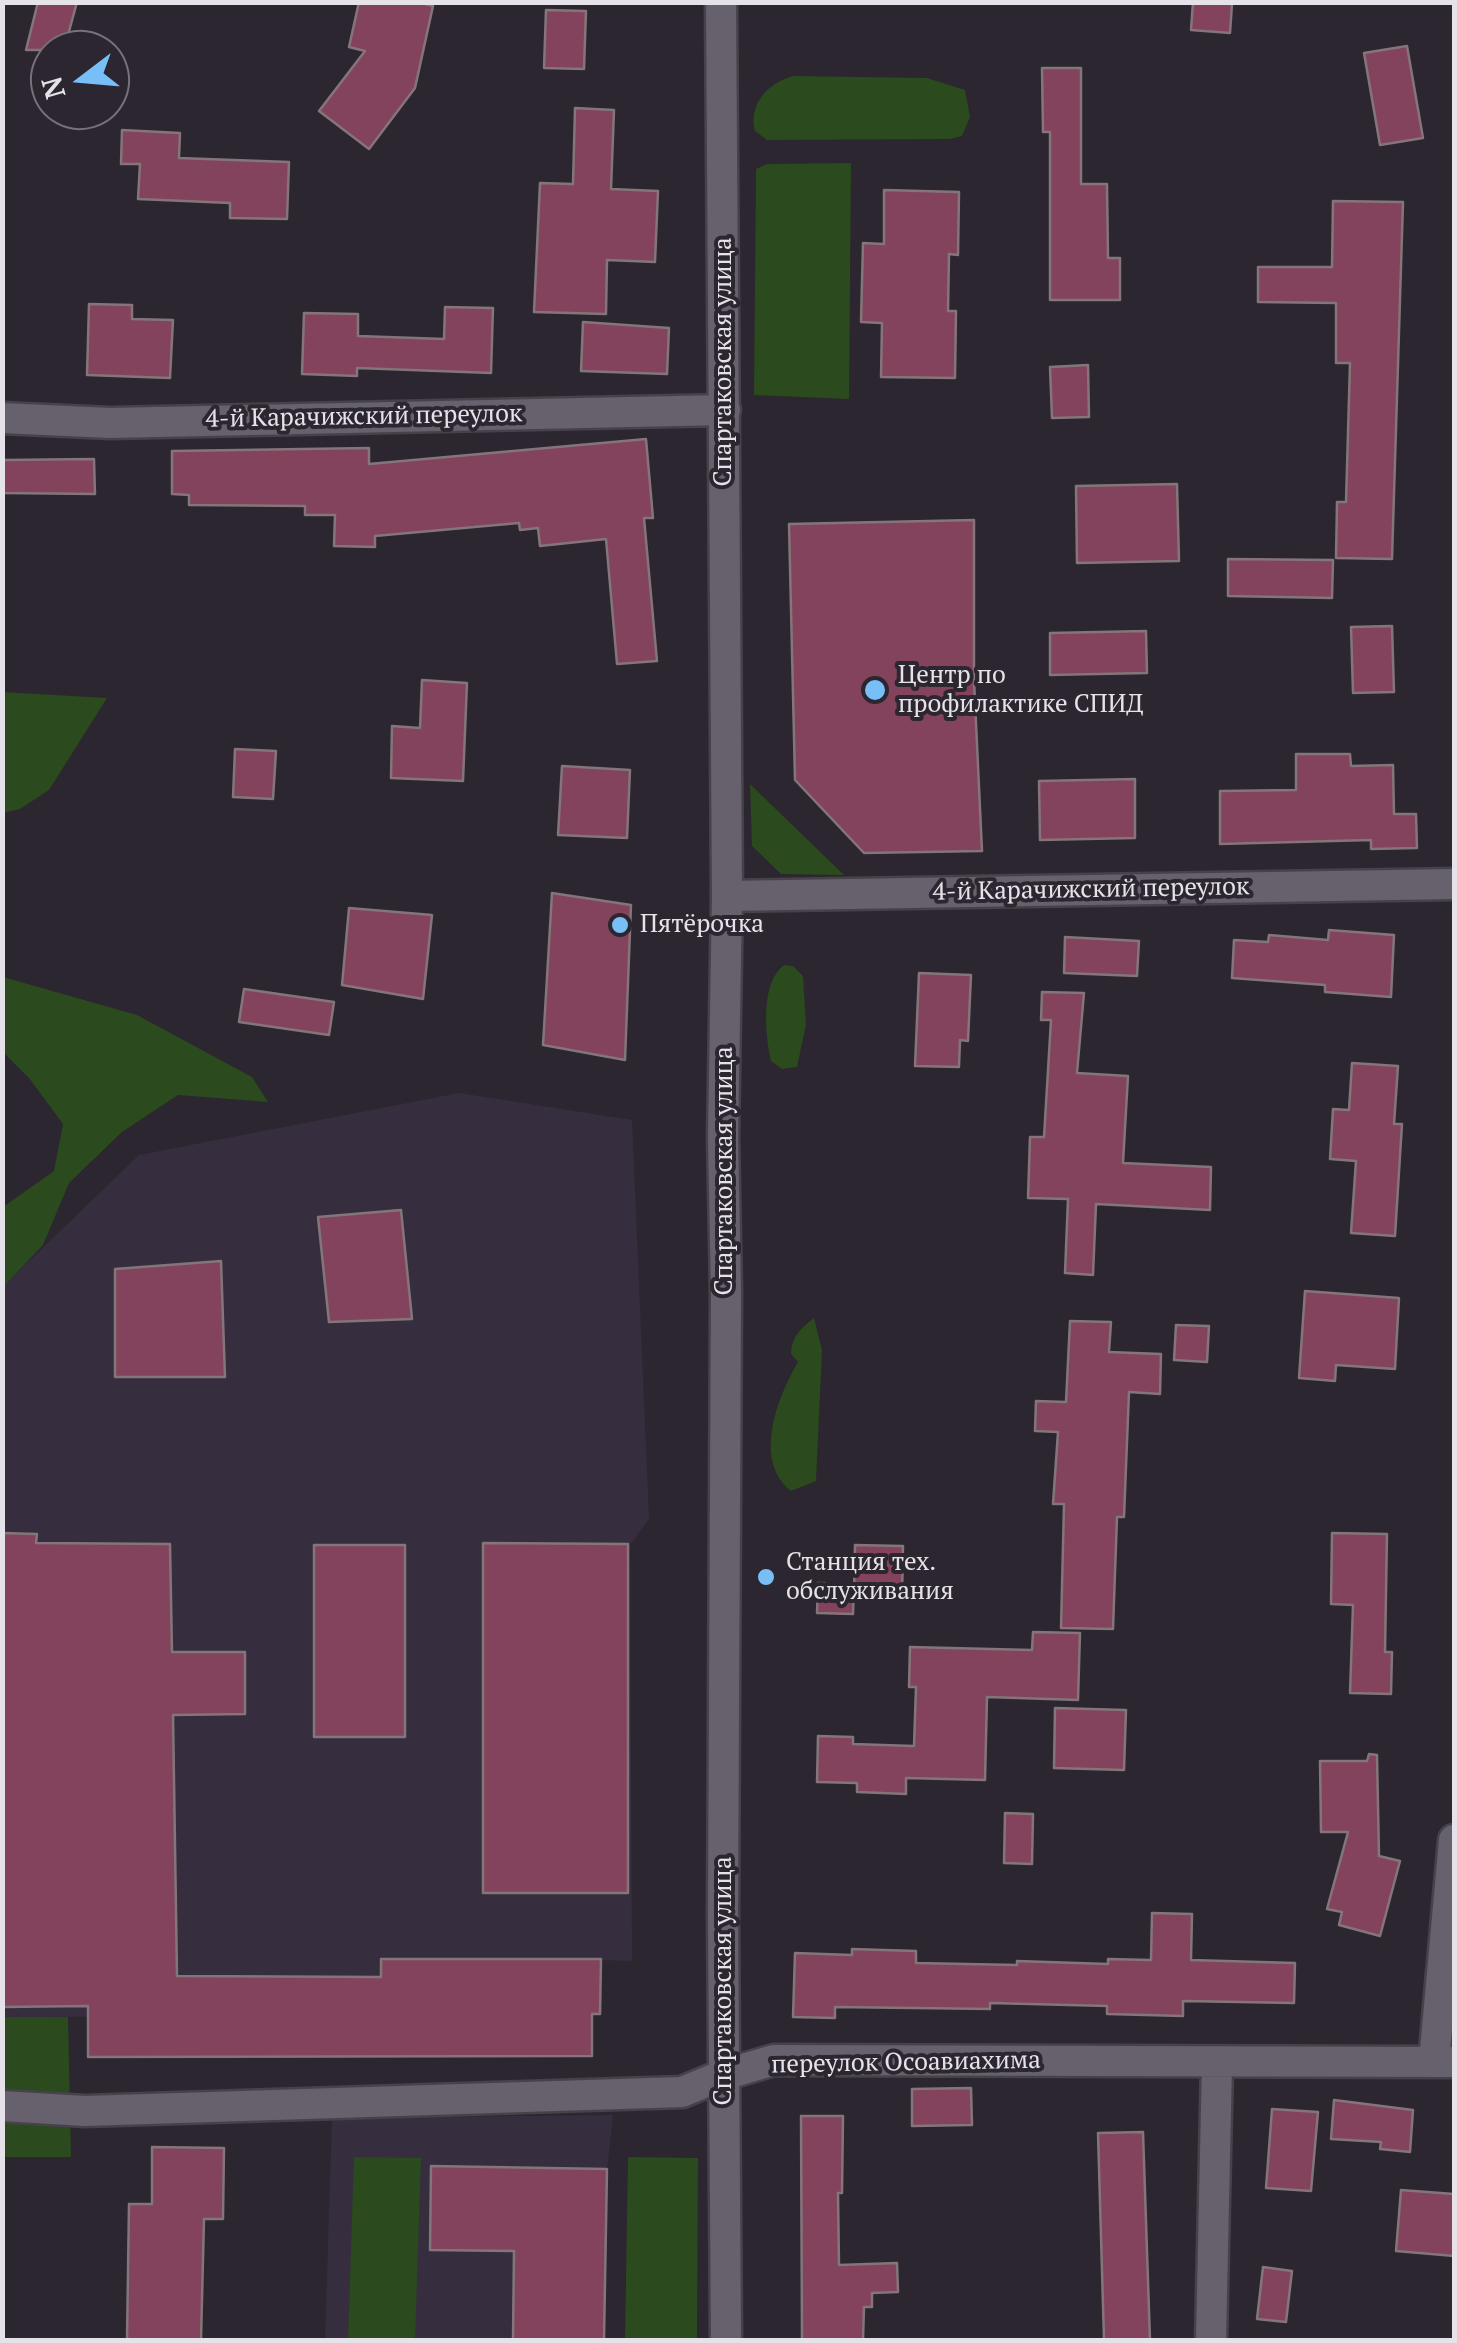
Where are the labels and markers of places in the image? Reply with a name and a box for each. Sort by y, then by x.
place label: Центр по профилактике СПИД [898,661,1143,720]
marker: Центр по профилактике СПИД [862,677,888,703]
place label: Пятёрочка [640,910,764,940]
marker: Пятёрочка [609,914,631,936]
place label: Станция тех. обслуживания [786,1548,954,1607]
marker: Станция тех. обслуживания [755,1566,777,1588]

